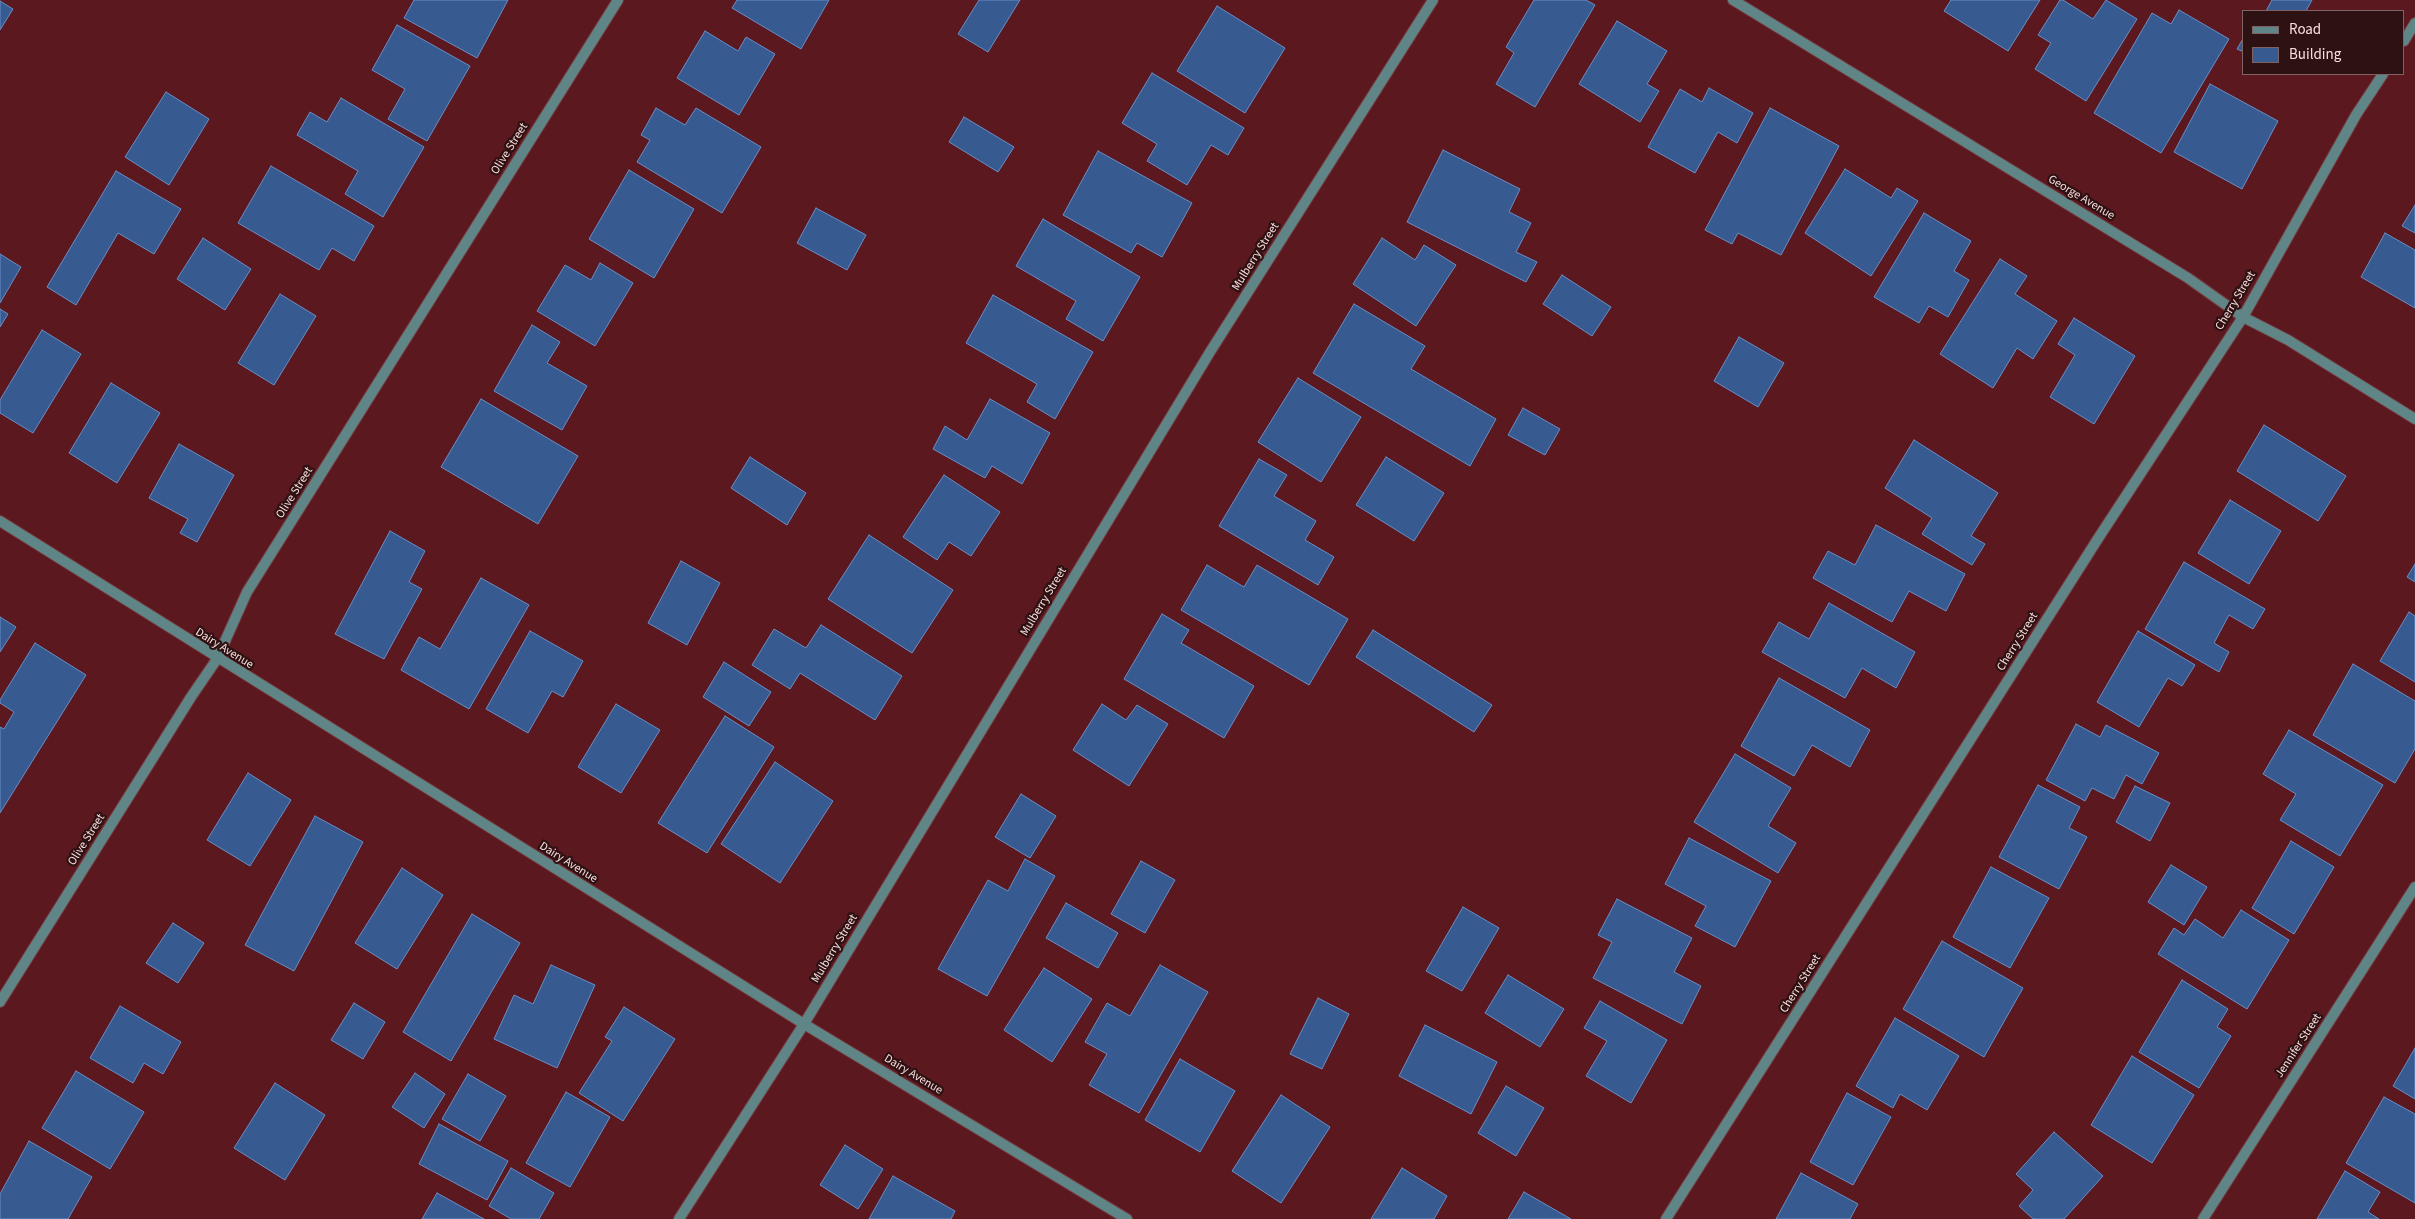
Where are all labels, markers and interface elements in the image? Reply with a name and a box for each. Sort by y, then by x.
legend [2242,10,2405,75]
text: Road [2289,19,2321,40]
text: Building [2289,44,2341,65]
street label: Olive Street [489,121,531,177]
street label: George Avenue [2045,172,2117,224]
street label: Mulberry Street [1229,220,1283,294]
street label: Cherry Street [2213,269,2259,333]
street label: Olive Street [274,465,316,521]
street label: Mulberry Street [1018,565,1070,639]
street label: Cherry Street [1994,610,2042,674]
street label: Dairy Avenue [192,625,256,673]
street label: Olive Street [66,812,108,868]
street label: Dairy Avenue [536,839,600,887]
street label: Mulberry Street [809,912,861,986]
street label: Cherry Street [1777,952,1825,1016]
street label: Jennifer Street [2273,1011,2325,1081]
street label: Dairy Avenue [881,1052,945,1098]

